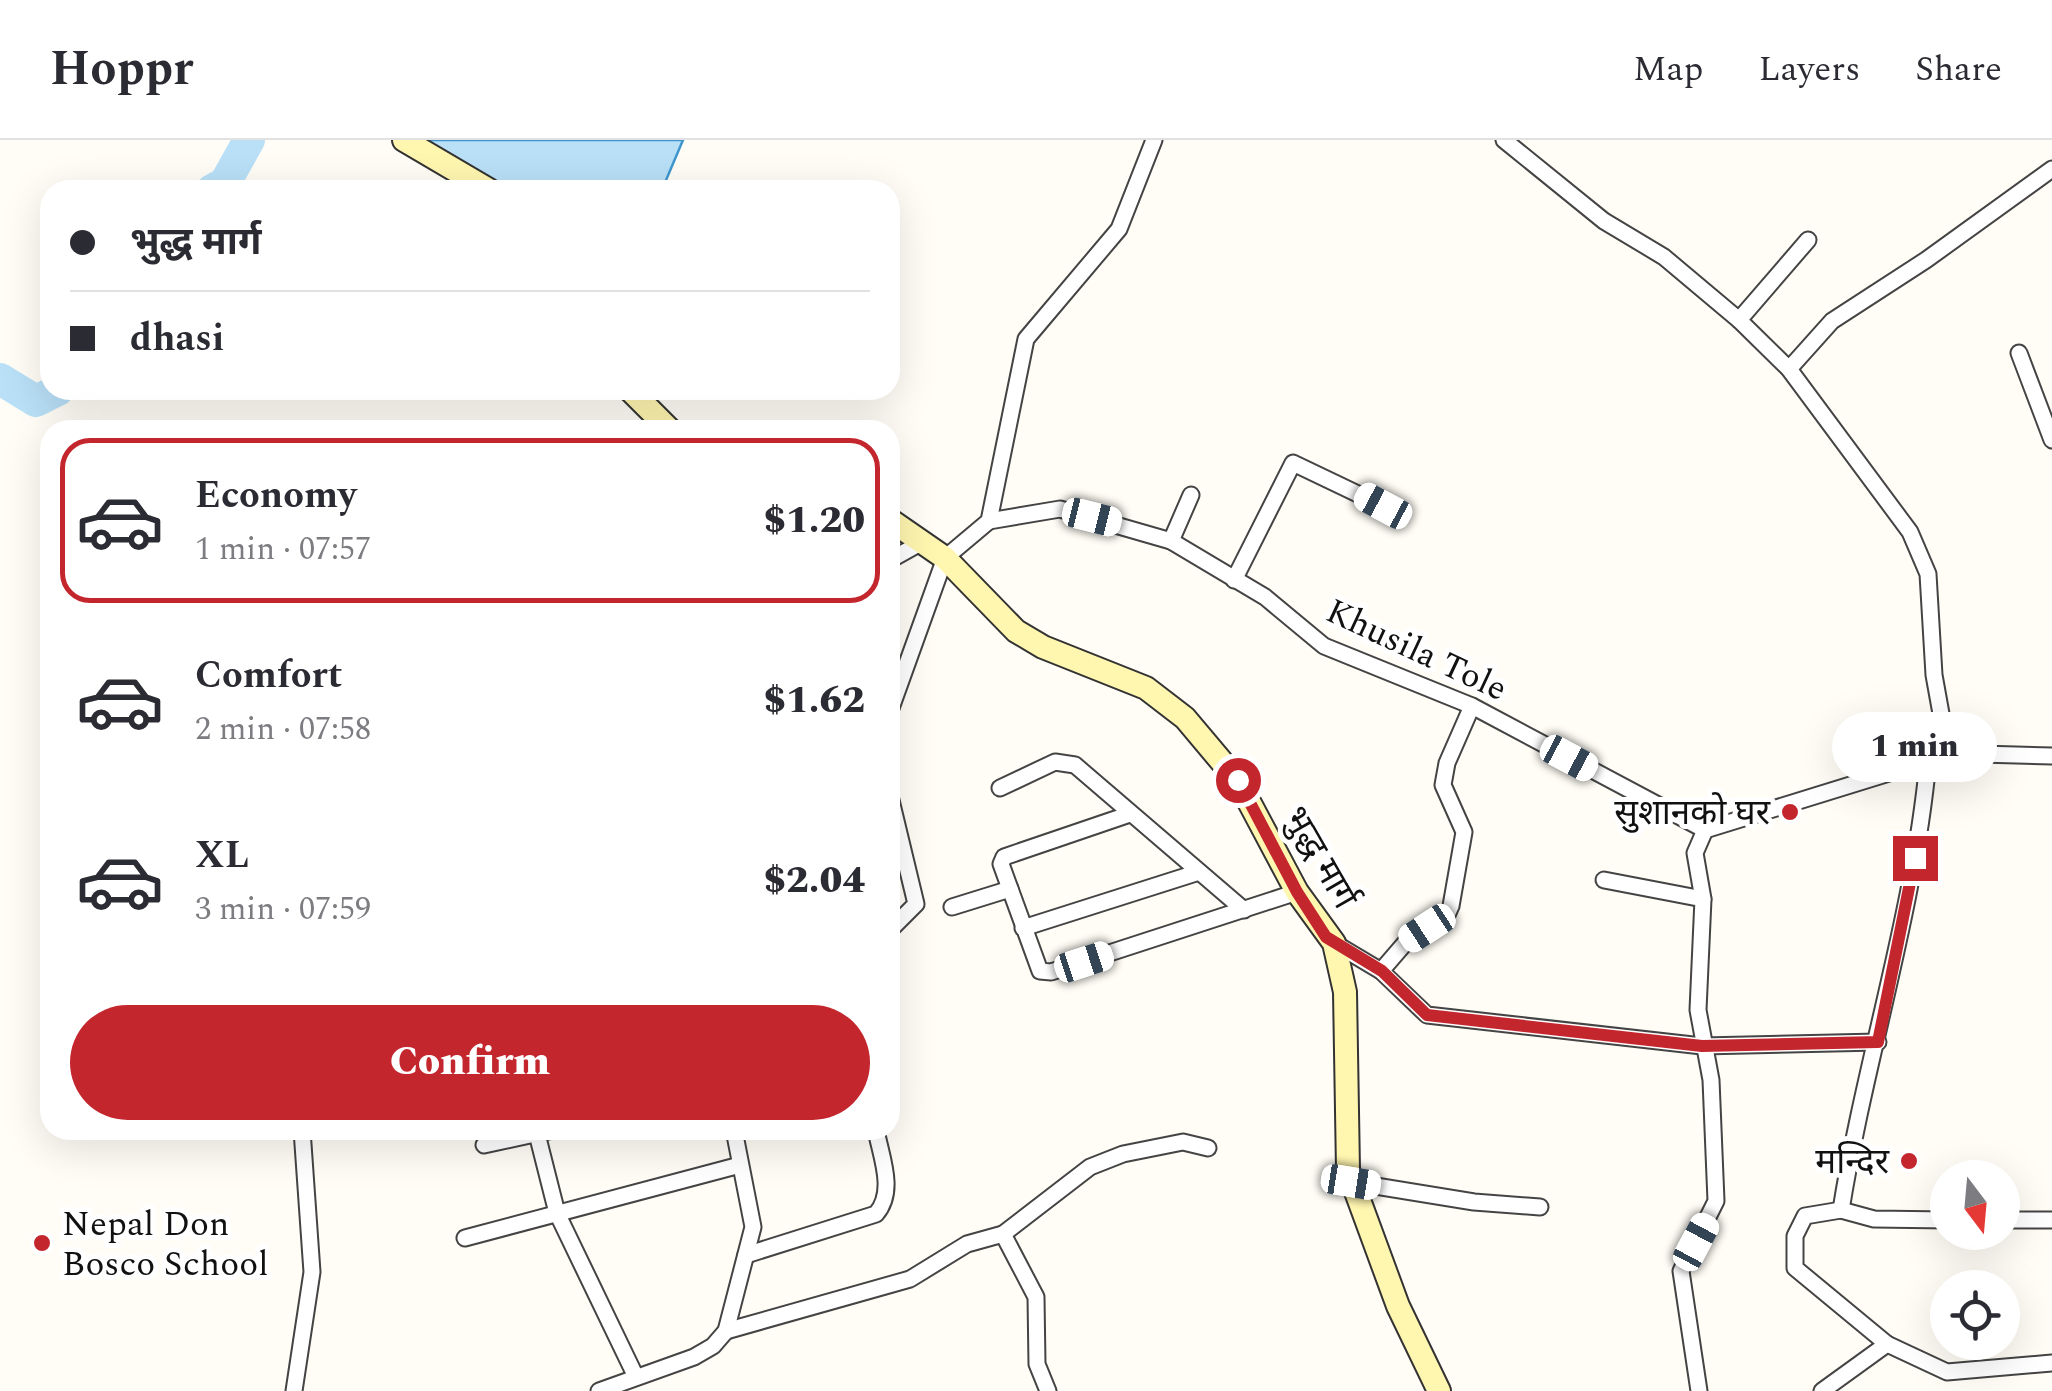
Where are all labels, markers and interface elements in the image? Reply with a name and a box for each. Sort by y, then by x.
text: Hoppr [50,33,193,106]
text: Map [1633,43,1703,96]
text: Layers [1758,43,1860,96]
text: Share [1915,43,2002,96]
text: भुद्ध मार्ग [130,214,261,272]
text: dhasi [130,310,224,368]
text: Economy [195,467,356,525]
icon: car [75,476,165,566]
car [1349,479,1417,533]
text: $1.20 [763,492,865,550]
car [1059,495,1125,539]
text: 1 min · 07:57 [195,525,371,574]
street label: Khusila Tole [1317,585,1516,716]
text: Comfort [195,647,342,705]
icon: car [75,656,165,746]
text: $1.62 [763,672,865,730]
text: 2 min · 07:58 [195,705,371,754]
callout: 1 min [1832,713,1998,783]
text: 1 min [1870,722,1959,771]
car [1535,731,1603,785]
route start [1216,758,1261,803]
place label: सुशानको घर [1614,787,1771,840]
street label: भुद्ध मार्ग [1269,796,1371,920]
marker: सुशानको घर [1779,801,1801,823]
text: XL [195,827,249,885]
icon: car [75,836,165,926]
route end [1893,836,1938,881]
text: $2.04 [763,852,865,910]
text: 3 min · 07:59 [195,885,371,934]
car [1394,899,1460,957]
car [1051,938,1117,986]
button: Confirm [70,1005,870,1120]
place label: मन्दिर [1815,1136,1890,1189]
marker: मन्दिर [1898,1150,1920,1172]
north arrow [1930,1160,2020,1250]
map controls [1930,1160,2020,1360]
car [1319,1162,1383,1202]
place label: Nepal Don Bosco School [62,1198,269,1291]
car [1669,1208,1723,1276]
marker: Nepal Don Bosco School [31,1232,53,1254]
button: locate [1930,1270,2020,1360]

